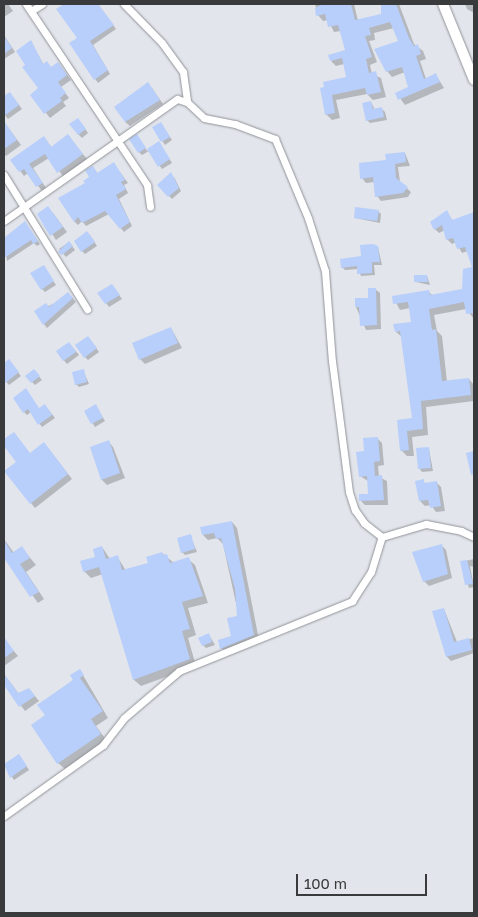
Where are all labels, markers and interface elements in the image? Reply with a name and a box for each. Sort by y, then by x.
scale bar [298,864,429,896]
text: 100 m [304,874,347,892]

